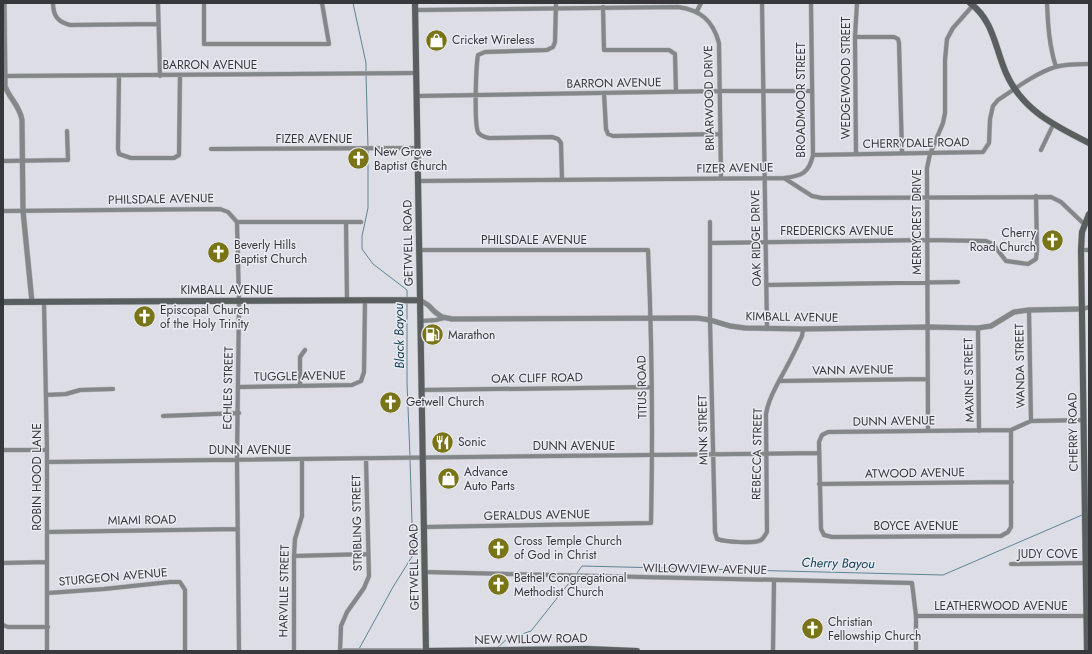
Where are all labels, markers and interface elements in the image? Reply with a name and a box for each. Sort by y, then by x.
street label: WEDGEWOOD STREET [837,16,855,139]
shop icon: Cricket Wireless [423,27,449,53]
place label: Cricket Wireless [452,31,535,49]
street label: BROADMOOR STREET [792,42,810,158]
street label: BRIARWOOD DRIVE [699,45,719,151]
street label: BARRON AVENUE [163,56,257,74]
street label: BARRON AVENUE [566,73,662,93]
street label: FIZER AVENUE [275,130,353,148]
street label: CHERRYDALE ROAD [862,133,970,153]
place label: New Grove Baptist Church [374,143,447,175]
church icon: New Grove Baptist Church [346,146,372,172]
street label: FIZER AVENUE [696,158,774,178]
street label: MERRYCREST DRIVE [908,169,926,275]
street label: PHILSDALE AVENUE [108,189,214,209]
street label: OAK RIDGE DRIVE [746,189,766,287]
street label: GETWELL ROAD [398,200,418,286]
street label: FREDERICKS AVENUE [780,222,894,240]
place label: Cherry Road Church [970,224,1037,256]
church icon: Cherry Road Church [1039,227,1065,253]
street label: PHILSDALE AVENUE [481,231,587,249]
place label: Beverly Hills Baptist Church [234,236,307,268]
church icon: Beverly Hills Baptist Church [206,239,232,265]
street label: KIMBALL AVENUE [181,281,273,299]
place label: Episcopal Church of the Holy Trinity [160,301,249,333]
water label: Black Bayou [389,303,409,369]
church icon: Episcopal Church of the Holy Trinity [131,304,157,330]
street label: KIMBALL AVENUE [745,307,839,327]
fuel station icon: Marathon [420,322,446,348]
street label: WANDA STREET [1010,323,1030,409]
place label: Marathon [448,326,495,344]
street label: MAXINE STREET [959,337,979,422]
street label: ECHLES STREET [218,346,238,430]
street label: TITUS ROAD [632,355,652,419]
street label: VANN AVENUE [812,360,894,380]
street label: TUGGLE AVENUE [254,366,346,386]
street label: OAK CLIFF ROAD [491,368,583,388]
church icon: Getwell Church [377,389,403,415]
street label: CHERRY ROAD [1063,392,1083,472]
place label: Getwell Church [406,393,484,411]
street label: MINK STREET [693,394,713,465]
street label: REBECCA STREET [747,407,767,500]
street label: DUNN AVENUE [853,411,935,431]
street label: ROBIN HOOD LANE [28,423,46,531]
restaurant icon: Sonic [429,429,455,455]
place label: Sonic [458,433,487,451]
street label: DUNN AVENUE [533,437,615,455]
street label: DUNN AVENUE [209,441,291,459]
place label: Advance Auto Parts [464,463,515,495]
street label: ATWOOD AVENUE [865,463,965,483]
shop icon: Advance Auto Parts [435,466,461,492]
street label: STRIBLING STREET [347,474,367,572]
street label: GERALDUS AVENUE [484,505,590,525]
street label: MIAMI ROAD [107,510,177,530]
street label: BOYCE AVENUE [873,517,959,535]
street label: GETWELL ROAD [404,524,424,610]
place label: Cross Temple Church of God in Christ [514,532,622,564]
church icon: Cross Temple Church of God in Christ [486,535,512,561]
street label: HARVILLE STREET [274,544,294,638]
street label: JUDY COVE [1016,545,1078,563]
water label: Cherry Bayou [801,553,875,573]
street label: WILLOWVIEW AVENUE [643,559,767,579]
street label: STURGEON AVENUE [58,563,168,591]
place label: Bethel Congregational Methodist Church [514,569,627,601]
church icon: Bethel Congregational Methodist Church [486,572,512,598]
street label: LEATHERWOOD AVENUE [934,597,1068,615]
place label: Christian Fellowship Church [828,613,921,645]
church icon: Christian Fellowship Church [799,616,825,642]
street label: NEW WILLOW ROAD [474,629,588,649]

